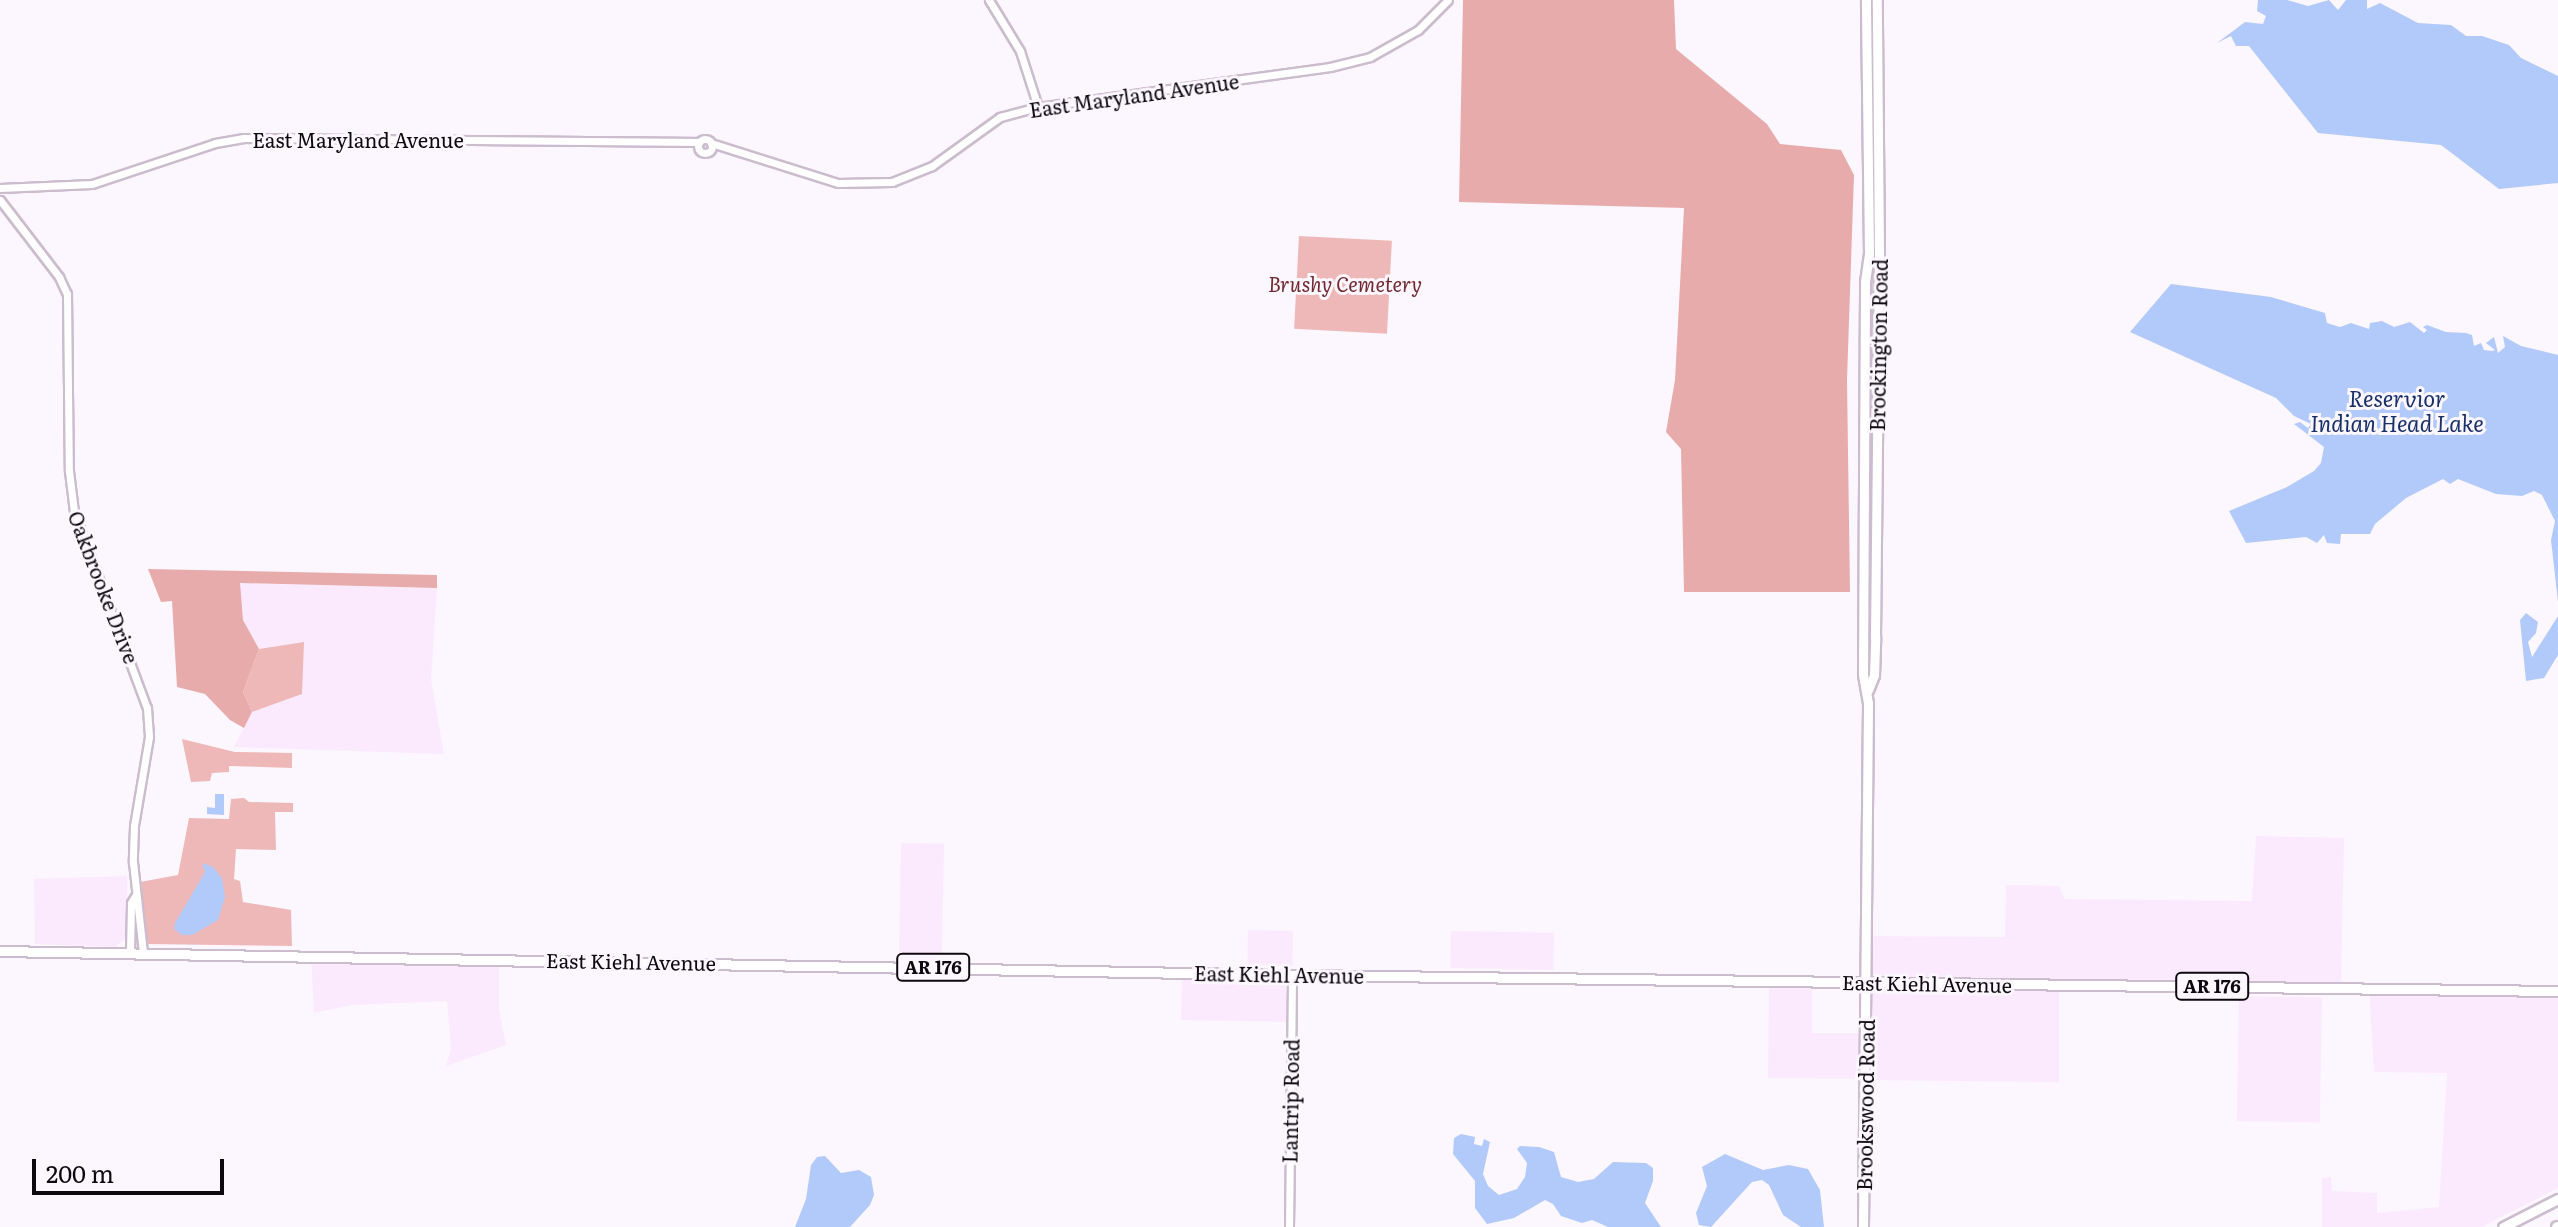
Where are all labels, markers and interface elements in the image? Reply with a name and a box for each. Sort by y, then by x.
street label: East Maryland Avenue [1028,68,1240,122]
street label: East Maryland Avenue [252,127,464,151]
street label: Brockington Road [1864,259,1892,431]
park label: Brushy Cemetery [1268,271,1422,295]
water label: Reservior Indian Head Lake [2310,384,2484,436]
street label: Oakbrooke Drive [64,507,144,667]
street label: East Kiehl Avenue [546,948,716,974]
road number: AR 176 [895,953,971,981]
street label: East Kiehl Avenue [1194,961,1364,987]
street label: East Kiehl Avenue [1842,970,2012,996]
road number: AR 176 [2174,972,2250,1000]
street label: Brookswood Road [1852,1019,1878,1191]
street label: Lantrip Road [1277,1039,1303,1163]
scale bar [36,1143,228,1193]
text: 200 m [46,1155,114,1190]

